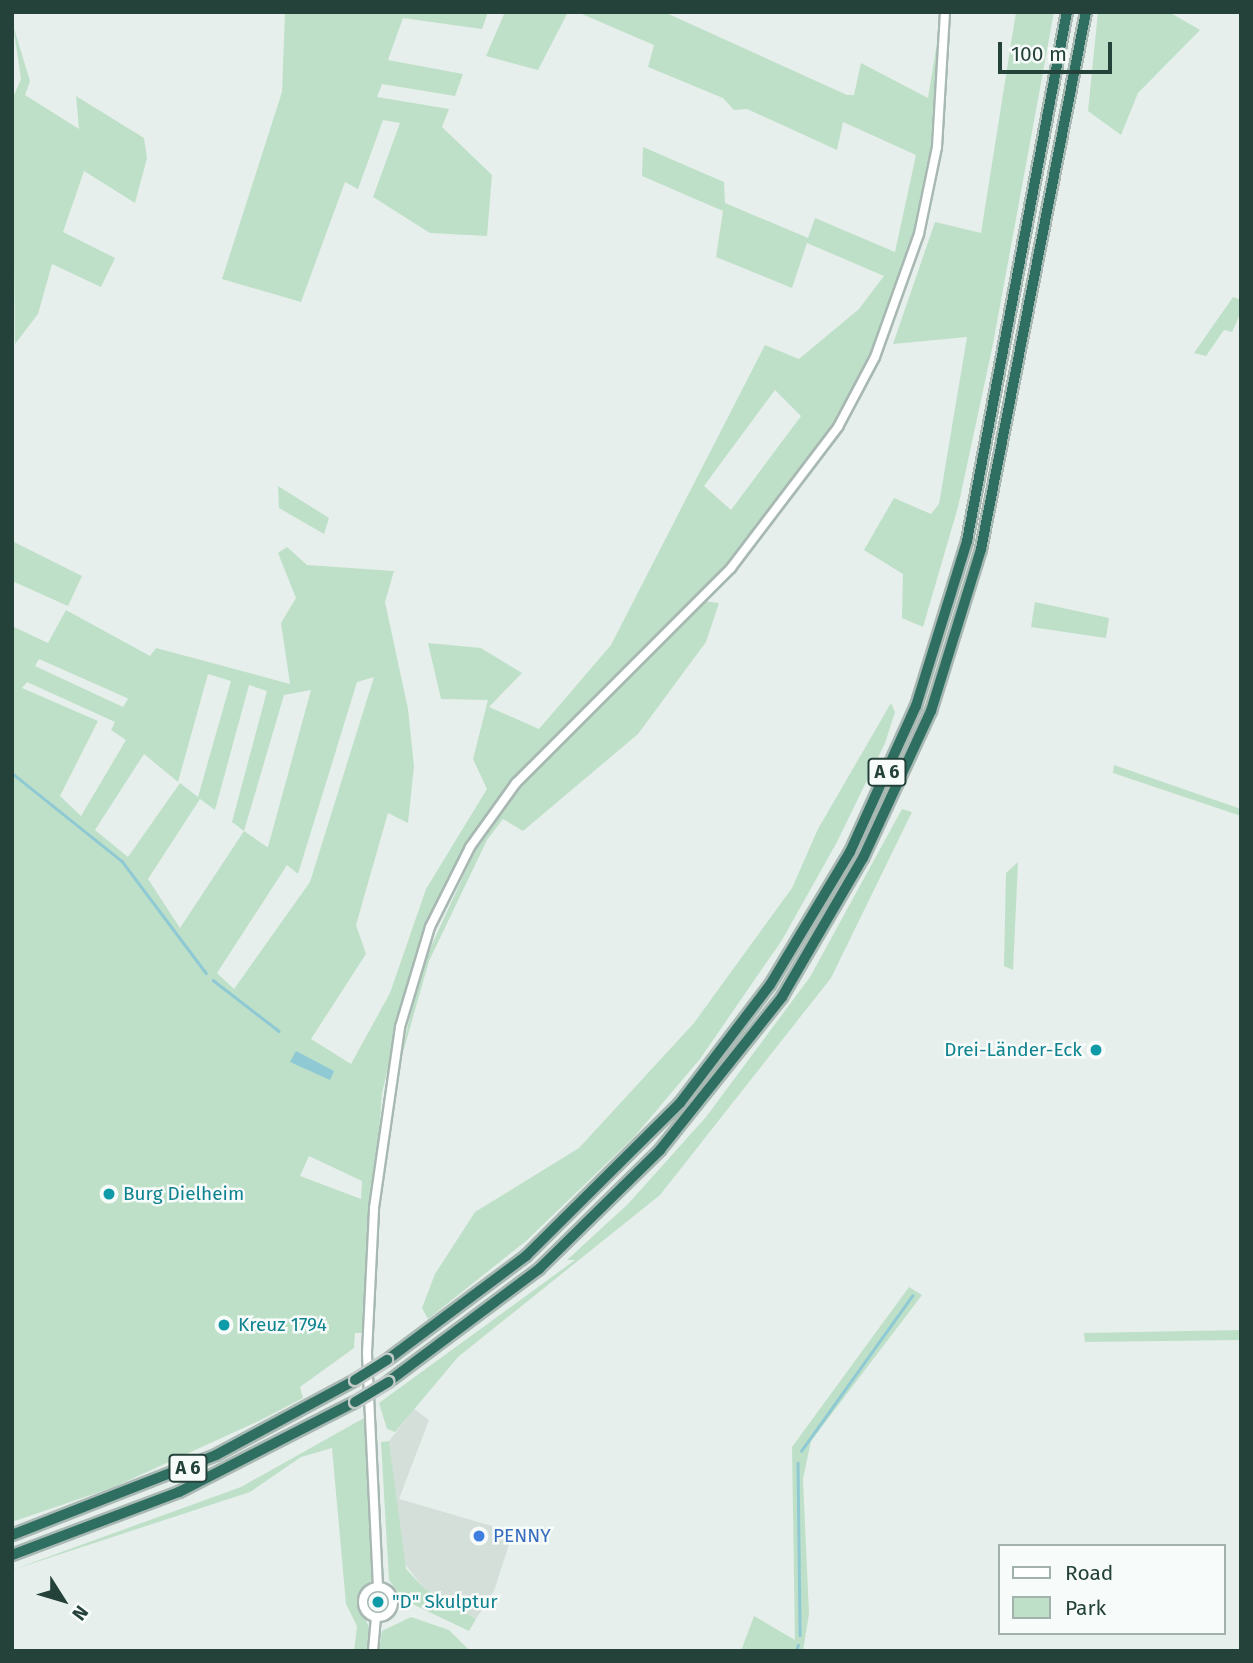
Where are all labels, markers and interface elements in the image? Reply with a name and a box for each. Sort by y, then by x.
scale bar [1001,28,1115,72]
text: 100 m [1011,41,1067,67]
road number: A 6 [866,758,908,786]
place label: Drei-Länder-Eck [944,1039,1082,1061]
marker: Drei-Länder-Eck [1088,1042,1104,1058]
place label: Burg Dielheim [123,1183,244,1205]
marker: Burg Dielheim [101,1186,117,1202]
place label: Kreuz 1794 [238,1314,327,1336]
marker: Kreuz 1794 [216,1317,232,1333]
road number: A 6 [167,1454,209,1483]
place label: PENNY [493,1525,551,1547]
marker: PENNY [471,1528,487,1544]
legend [998,1544,1225,1635]
text: Road [1065,1560,1113,1586]
north arrow [28,1565,98,1635]
place label: "D" Skulptur [392,1591,498,1613]
marker: "D" Skulptur [370,1594,386,1610]
text: Park [1065,1595,1106,1621]
text: N [67,1601,93,1625]

